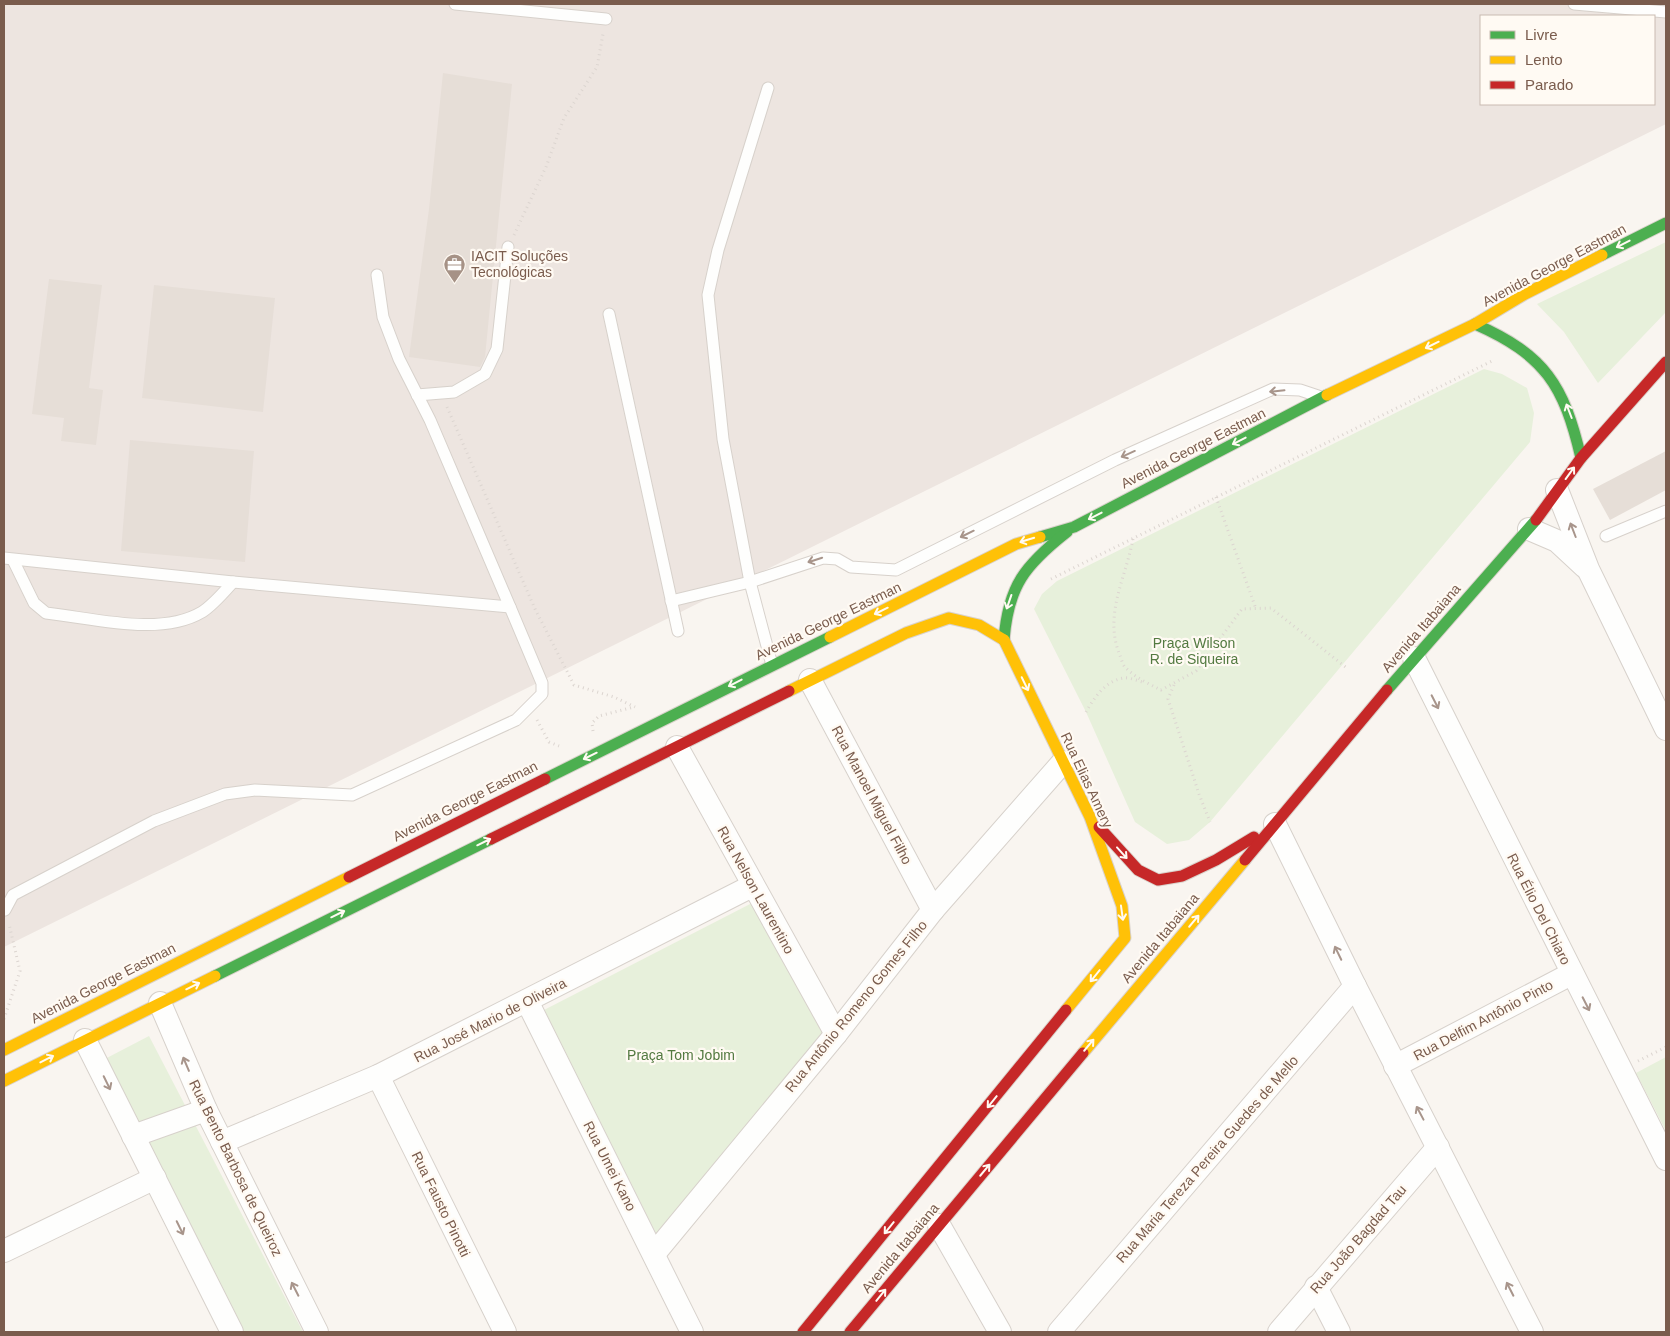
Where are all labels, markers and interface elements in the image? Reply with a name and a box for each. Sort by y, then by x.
legend [1480,15,1655,105]
text: Livre [1525,26,1558,43]
text: Lento [1525,51,1563,68]
text: Parado [1525,76,1573,93]
street label: Avenida George Eastman [1480,220,1628,310]
one-way arrow [1616,240,1631,250]
place label: IACIT Soluções Tecnológicas [471,248,568,280]
office icon: IACIT Soluções Tecnológicas [443,252,467,283]
one-way arrow [1425,341,1440,350]
one-way arrow [1269,386,1285,395]
one-way arrow [1564,404,1573,419]
street label: Avenida George Eastman [1118,405,1268,491]
one-way arrow [1232,436,1247,446]
one-way arrow [1121,450,1136,459]
one-way arrow [1565,466,1575,480]
one-way arrow [1088,512,1103,521]
one-way arrow [1567,522,1576,537]
one-way arrow [959,529,974,539]
one-way arrow [1020,536,1036,546]
one-way arrow [807,556,823,566]
street label: Avenida George Eastman [753,579,903,663]
street label: Avenida Itabaiana [1378,580,1464,675]
one-way arrow [1004,594,1014,610]
one-way arrow [874,607,889,616]
park label: Praça Wilson R. de Siqueira [1150,635,1239,667]
one-way arrow [1021,676,1030,691]
one-way arrow [728,678,743,688]
one-way arrow [1431,694,1441,709]
street label: Rua Manoel Miguel Filho [829,723,916,867]
street label: Rua Elias Amery [1058,730,1116,830]
one-way arrow [583,751,598,761]
street label: Avenida George Eastman [390,758,540,844]
street label: Rua Nelson Laurentino [714,823,798,957]
one-way arrow [476,837,491,846]
one-way arrow [1116,847,1128,860]
street label: Rua Élio Del Chiaro [1504,851,1574,968]
street label: Avenida Itabaiana [1118,890,1202,986]
one-way arrow [1118,904,1128,920]
one-way arrow [331,909,346,919]
one-way arrow [1188,914,1200,927]
street label: Rua Antônio Romeno Gomes Filho [782,917,930,1095]
street label: Avenida George Eastman [28,940,178,1026]
one-way arrow [1333,946,1343,961]
one-way arrow [1089,969,1100,982]
street label: Rua José Mario de Oliveira [411,974,569,1065]
street label: Rua Delfim Antônio Pinto [1411,976,1556,1064]
one-way arrow [185,981,200,990]
one-way arrow [1582,996,1591,1011]
one-way arrow [1084,1039,1095,1052]
park label: Praça Tom Jobim [627,1047,735,1063]
street label: Rua Maria Tereza Pereira Guedes de Mello [1113,1052,1301,1266]
one-way arrow [39,1054,54,1063]
one-way arrow [181,1057,191,1072]
one-way arrow [103,1075,112,1090]
street label: Rua Bento Barbosa de Queiroz [186,1077,286,1259]
one-way arrow [986,1095,997,1108]
one-way arrow [1415,1106,1424,1121]
street label: Rua Umei Kano [580,1118,640,1214]
street label: Rua Fausto Pinotti [409,1149,473,1259]
one-way arrow [979,1163,990,1176]
street label: Rua João Bagdad Tau [1307,1182,1409,1296]
street label: Avenida Itabaiana [858,1200,942,1296]
one-way arrow [176,1220,185,1235]
one-way arrow [883,1221,894,1234]
one-way arrow [290,1281,300,1296]
one-way arrow [1505,1282,1514,1297]
one-way arrow [876,1288,887,1301]

